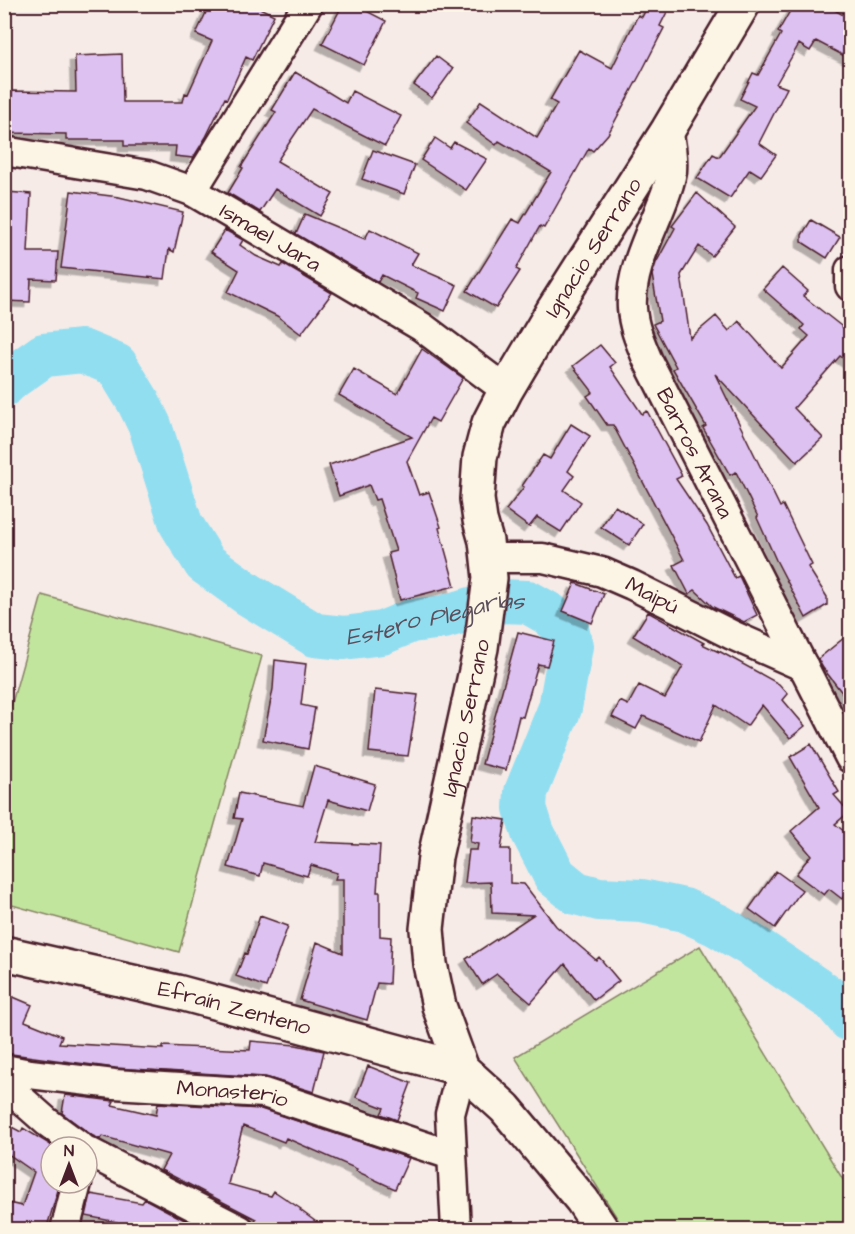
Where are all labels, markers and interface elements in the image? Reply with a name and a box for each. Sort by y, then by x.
street label: Ignacio Serrano [537,171,650,323]
street label: Ismael Jara [214,195,327,280]
street label: Barros Arana [649,382,741,524]
street label: Maipú [620,569,684,622]
water label: Estero Plegarias [344,583,526,655]
street label: Ignacio Serrano [433,637,498,800]
street label: Efraín Zenteno [155,973,315,1043]
street label: Monasterio [176,1072,293,1116]
north arrow [39,1135,99,1195]
text: N [64,1140,74,1162]

